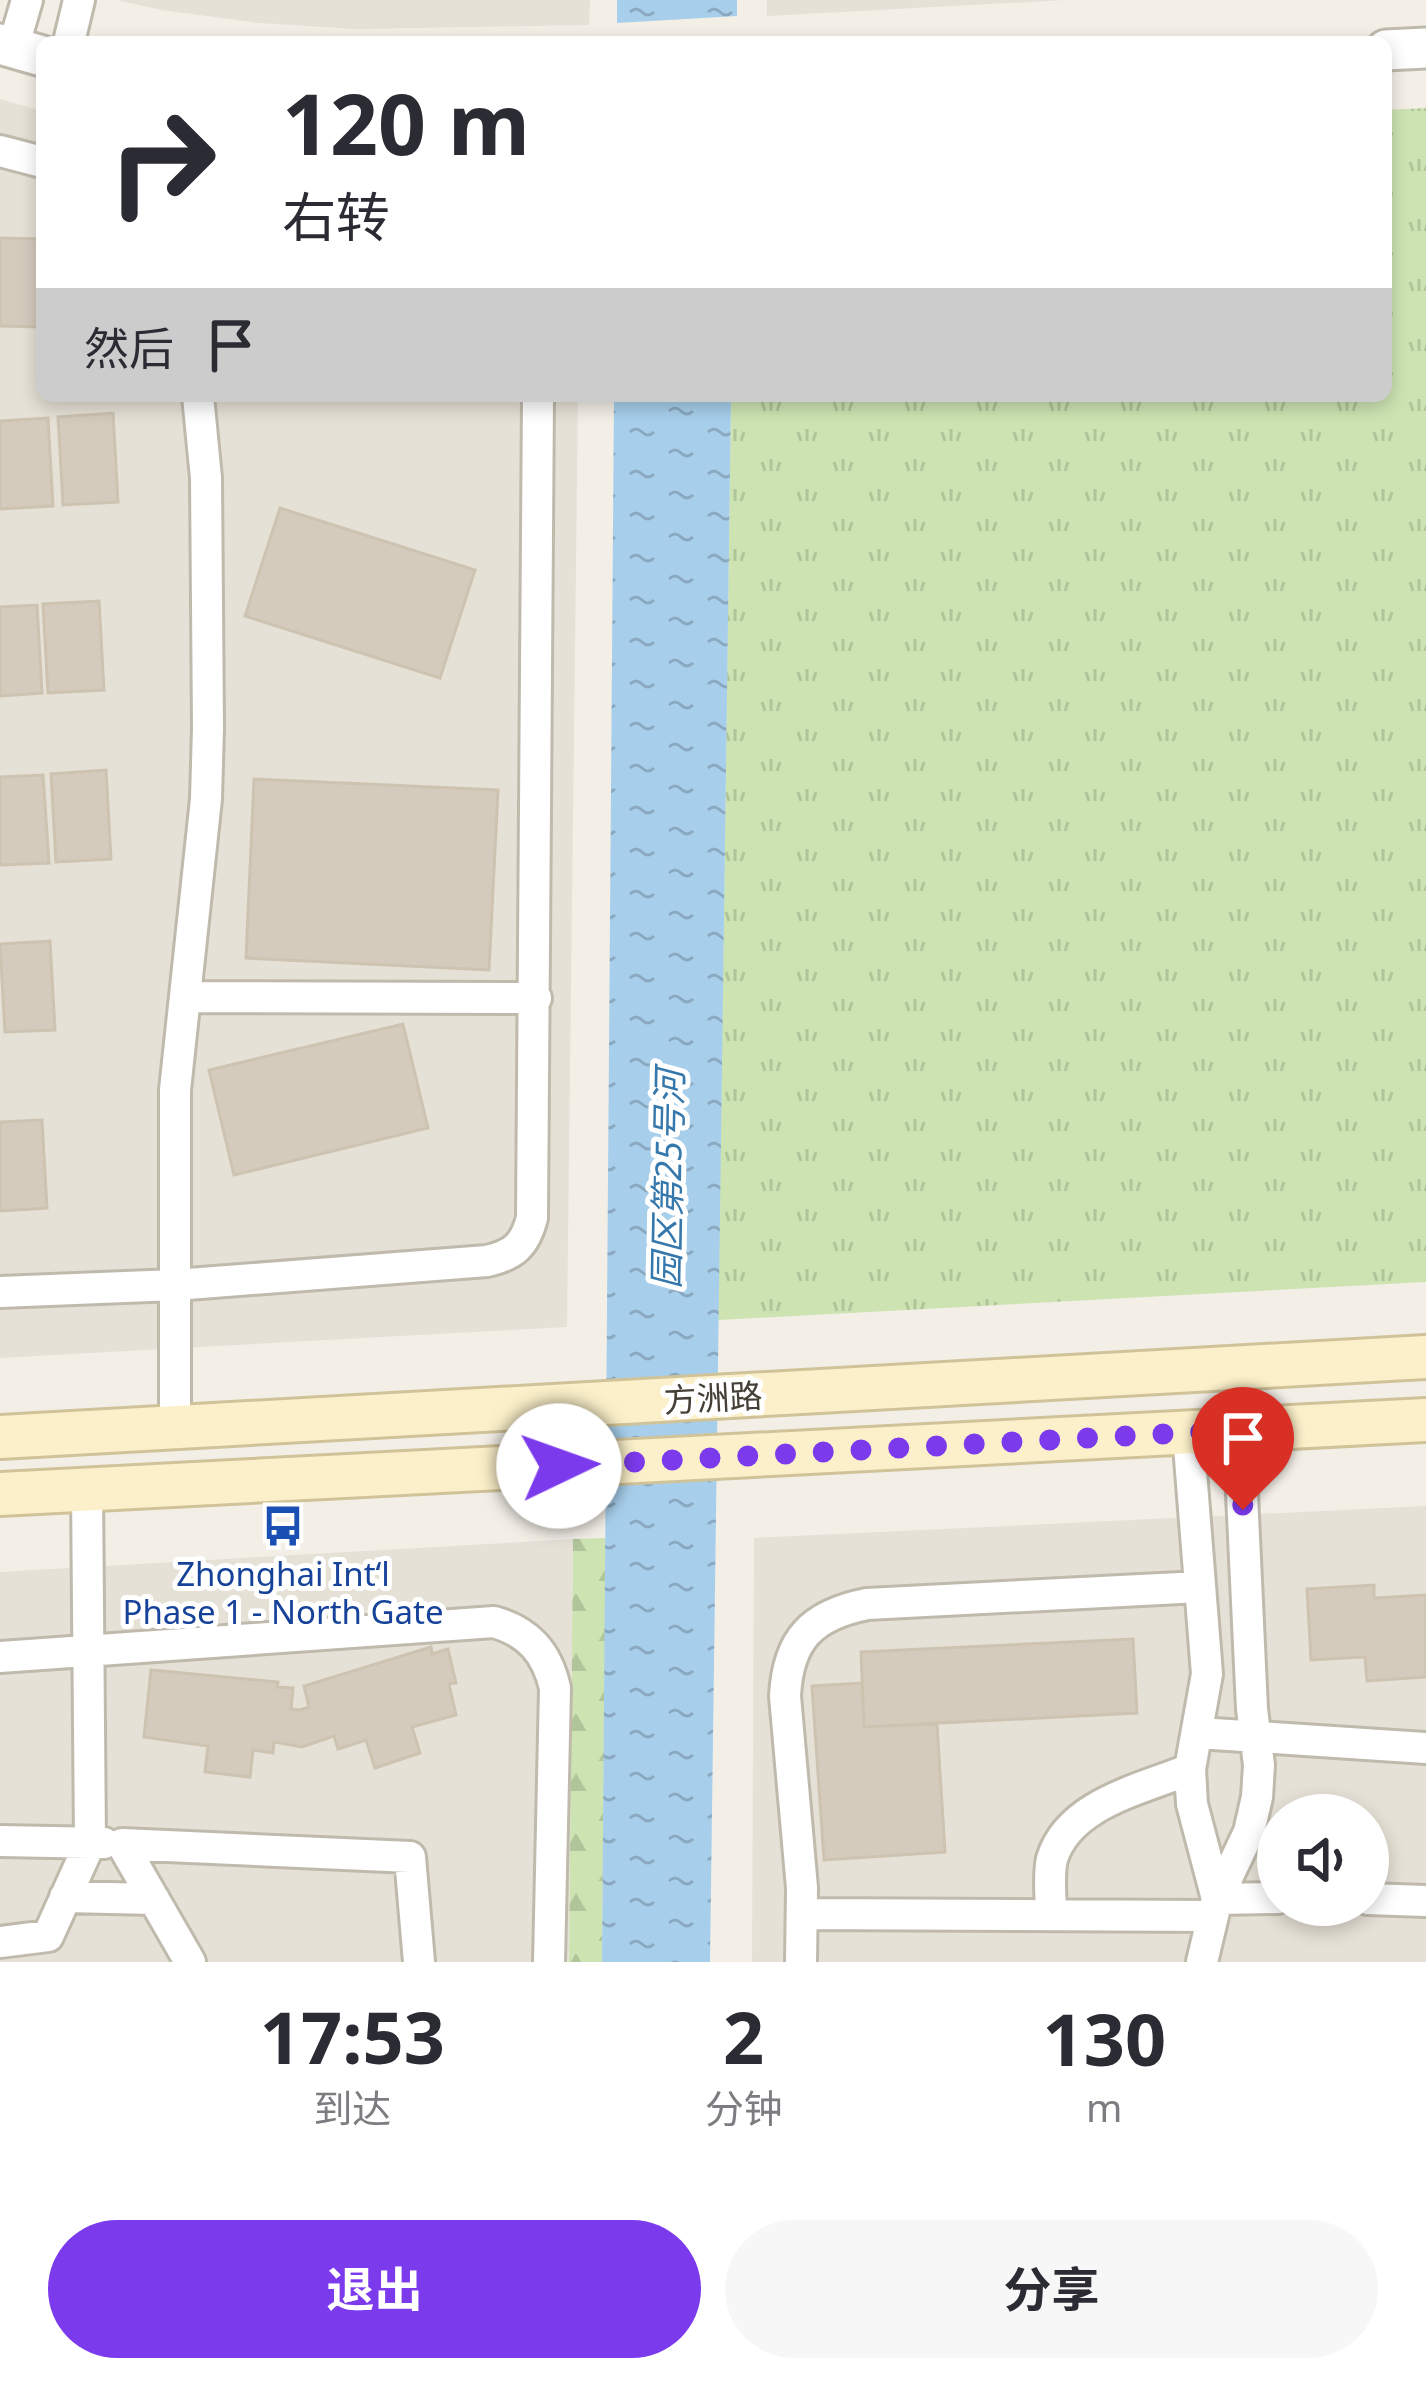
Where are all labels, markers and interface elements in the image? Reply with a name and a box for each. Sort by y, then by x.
text: 120 m [282,65,530,180]
icon: right [84,84,240,240]
text: 右转 [282,179,390,253]
icon: arrive [198,312,264,378]
text: 然后 [84,317,174,378]
water label: 园区第25号河 [641,1063,694,1289]
street label: 方洲路 [662,1372,764,1423]
pin [1192,1387,1294,1510]
position arrow [496,1403,622,1529]
icon: arrive [1210,1405,1276,1471]
bus stop icon: Zhonghai Int‘l Phase 1 - North Gate [260,1503,306,1549]
place label: Zhonghai Int‘l Phase 1 - North Gate [122,1551,444,1634]
map controls [1257,1794,1389,1926]
button: sound [1257,1794,1389,1926]
text: 17:53 [260,1987,445,2085]
text: 2 [723,1987,764,2085]
text: 130 [1043,1989,1166,2087]
text: m [1086,2080,1123,2133]
text: 到达 [313,2081,391,2134]
text: 分钟 [705,2081,783,2134]
button: 退出 [48,2220,701,2358]
button: 分享 [725,2220,1378,2358]

